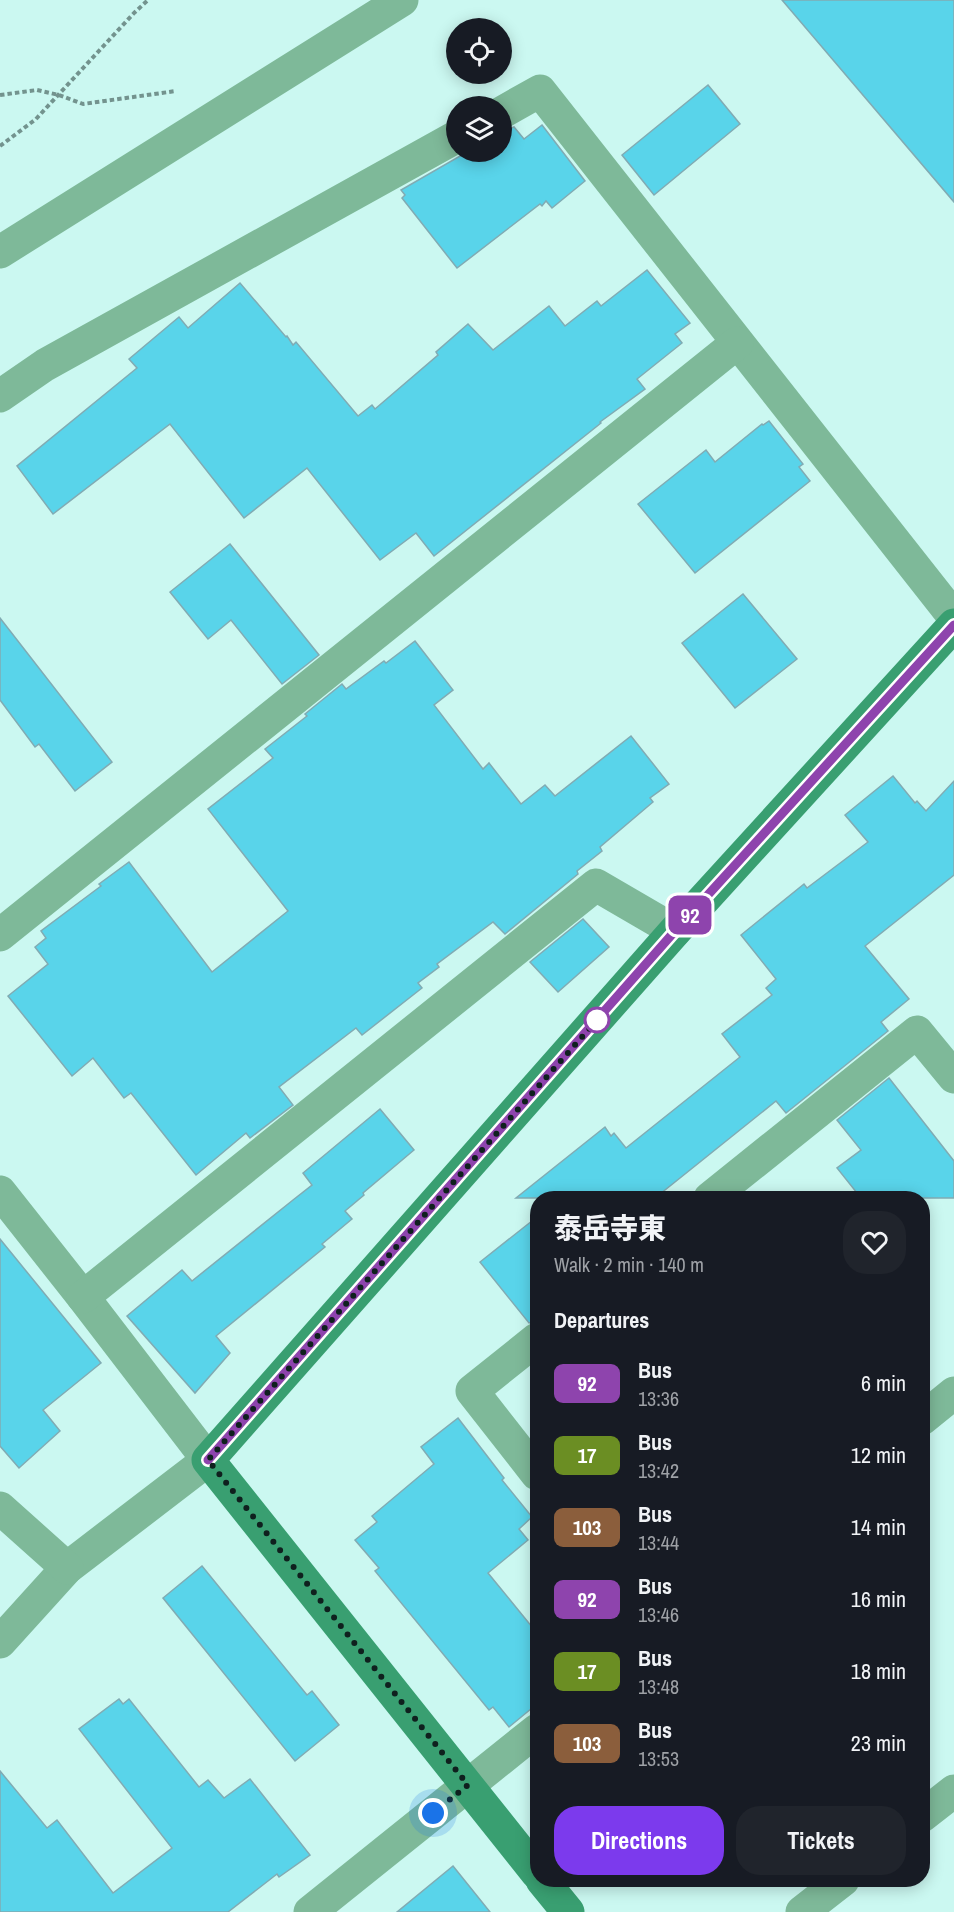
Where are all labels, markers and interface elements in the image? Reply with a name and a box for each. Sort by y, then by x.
map controls [446,18,512,162]
button: locate [446,18,512,84]
button: layers [446,96,512,162]
line badge: 92 [663,896,717,934]
text: 92 [680,901,700,930]
unlabelled marker [584,1007,610,1033]
text: 泰岳寺東 [554,1209,666,1247]
button: heart [843,1211,906,1274]
text: Walk · 2 min · 140 m [554,1251,704,1278]
text: Departures [554,1305,649,1335]
text: Bus [638,1355,672,1385]
text: 6 min [861,1368,906,1398]
text: 92 [577,1369,597,1398]
text: 13:36 [638,1385,679,1412]
text: Bus [638,1427,672,1457]
text: 12 min [851,1440,906,1470]
text: 17 [577,1441,597,1470]
text: 13:42 [638,1457,679,1484]
text: Bus [638,1499,672,1529]
text: 14 min [851,1512,906,1542]
text: 103 [573,1513,601,1542]
text: 13:44 [638,1529,679,1556]
text: Bus [638,1571,672,1601]
text: 16 min [851,1584,906,1614]
text: 92 [577,1585,597,1614]
text: 13:46 [638,1601,679,1628]
text: Bus [638,1643,672,1673]
text: 18 min [851,1656,906,1686]
text: 17 [577,1657,597,1686]
text: 13:48 [638,1673,679,1700]
text: Bus [638,1715,672,1745]
text: 23 min [851,1728,906,1758]
text: 103 [573,1729,601,1758]
text: 13:53 [638,1745,679,1772]
your location [418,1798,448,1828]
button: Directions [554,1806,724,1875]
button: Tickets [736,1806,906,1875]

